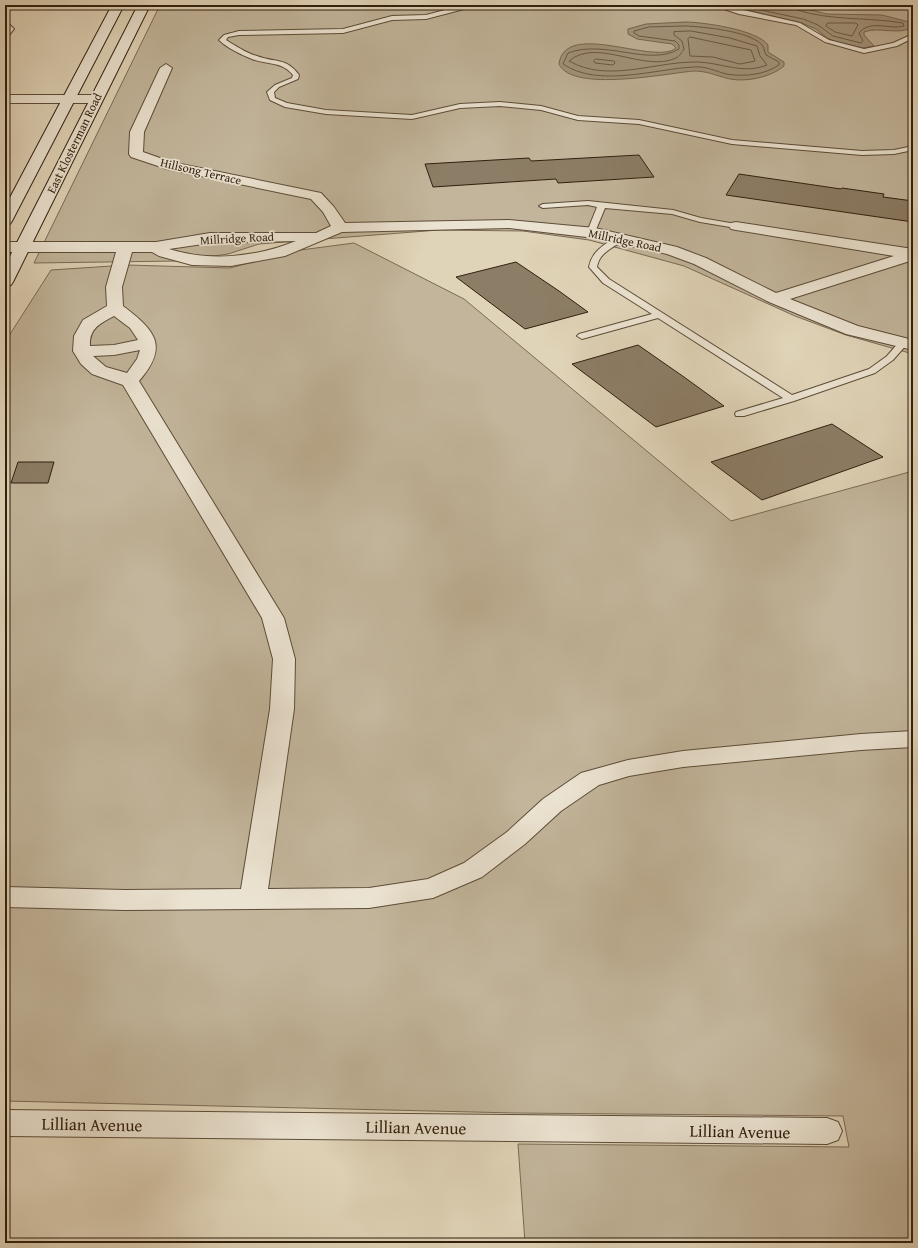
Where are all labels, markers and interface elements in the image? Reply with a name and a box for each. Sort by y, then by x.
street label: East Klosterman Road [42,90,106,196]
street label: Hillsong Terrace [159,153,244,189]
street label: Millridge Road [587,224,664,256]
street label: Millridge Road [200,228,275,248]
street label: Lillian Avenue [41,1111,143,1137]
street label: Lillian Avenue [365,1114,467,1140]
street label: Lillian Avenue [689,1118,791,1144]

